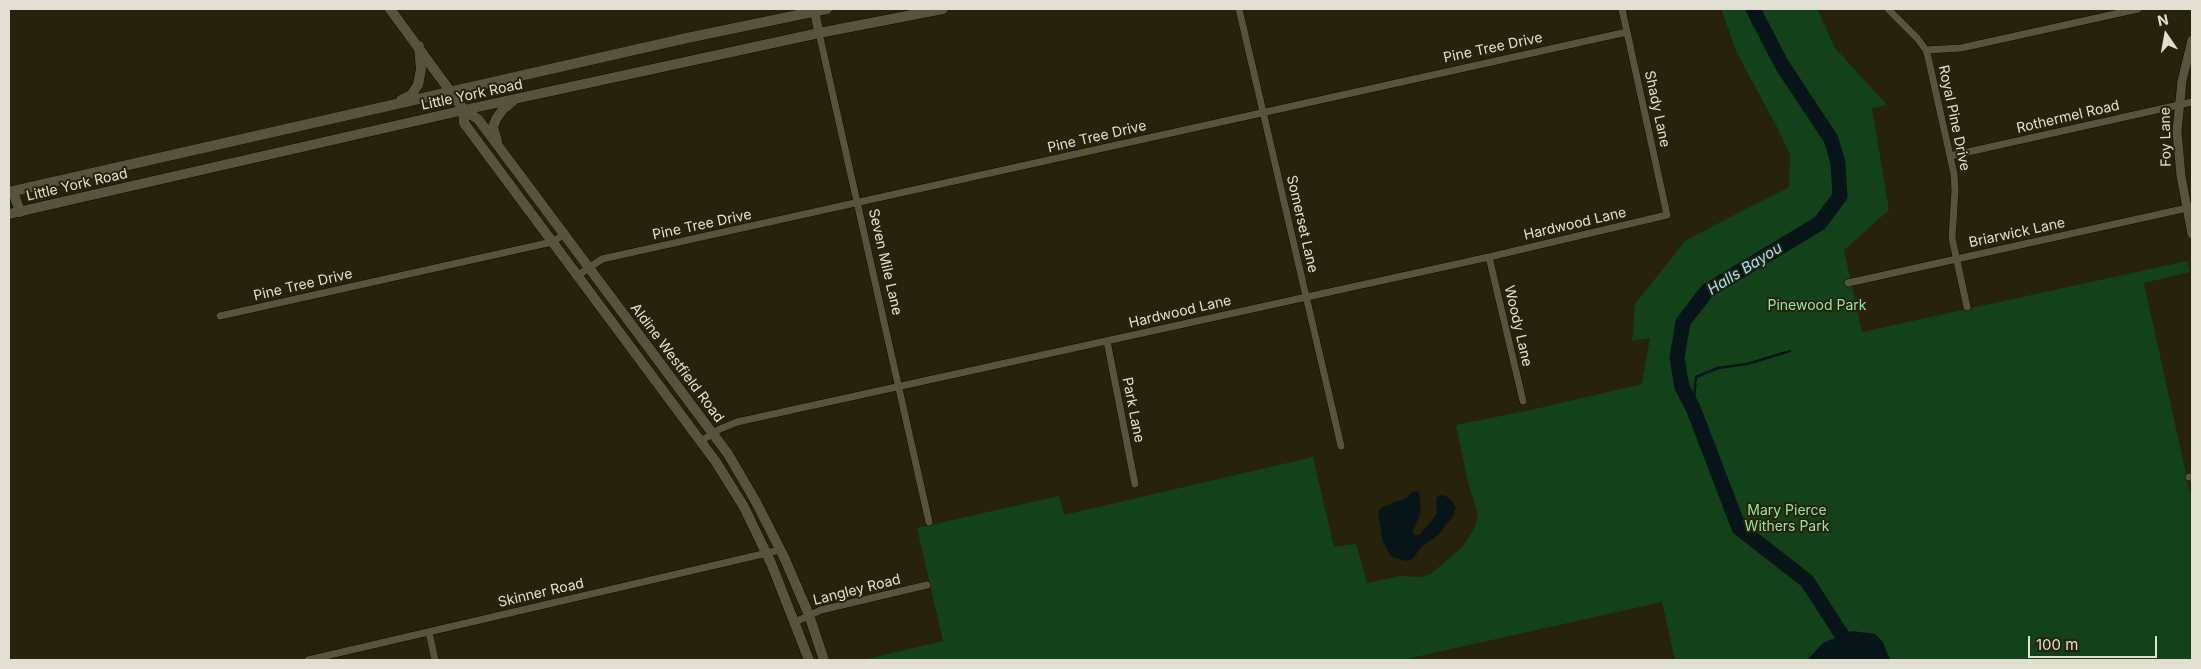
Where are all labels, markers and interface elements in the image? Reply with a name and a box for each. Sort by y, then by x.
north arrow [2141,10,2191,60]
text: N [2156,10,2170,29]
street label: Pine Tree Drive [1442,29,1544,67]
street label: Royal Pine Drive [1935,64,1973,172]
street label: Shady Lane [1641,69,1673,149]
street label: Little York Road [420,76,524,114]
street label: Rothermel Road [2015,97,2121,137]
street label: Foy Lane [2157,107,2175,167]
street label: Pine Tree Drive [1046,117,1148,157]
street label: Little York Road [25,165,129,205]
street label: Somerset Lane [1283,174,1321,274]
street label: Hardwood Lane [1522,204,1628,244]
street label: Pine Tree Drive [651,206,753,244]
street label: Seven Mile Lane [865,207,905,317]
street label: Briarwick Lane [1967,215,2067,251]
water label: Halls Bayou [1704,239,1786,299]
street label: Pine Tree Drive [252,265,354,305]
street label: Woody Lane [1501,284,1535,368]
street label: Hardwood Lane [1127,292,1233,332]
park label: Pinewood Park [1768,298,1866,314]
street label: Aldine Westfield Road [627,300,727,426]
street label: Park Lane [1118,376,1148,444]
park label: Mary Pierce Withers Park [1745,503,1829,536]
street label: Langley Road [812,571,902,609]
street label: Skinner Road [496,575,586,611]
scale bar [2031,626,2160,658]
text: 100 m [2036,635,2078,654]

